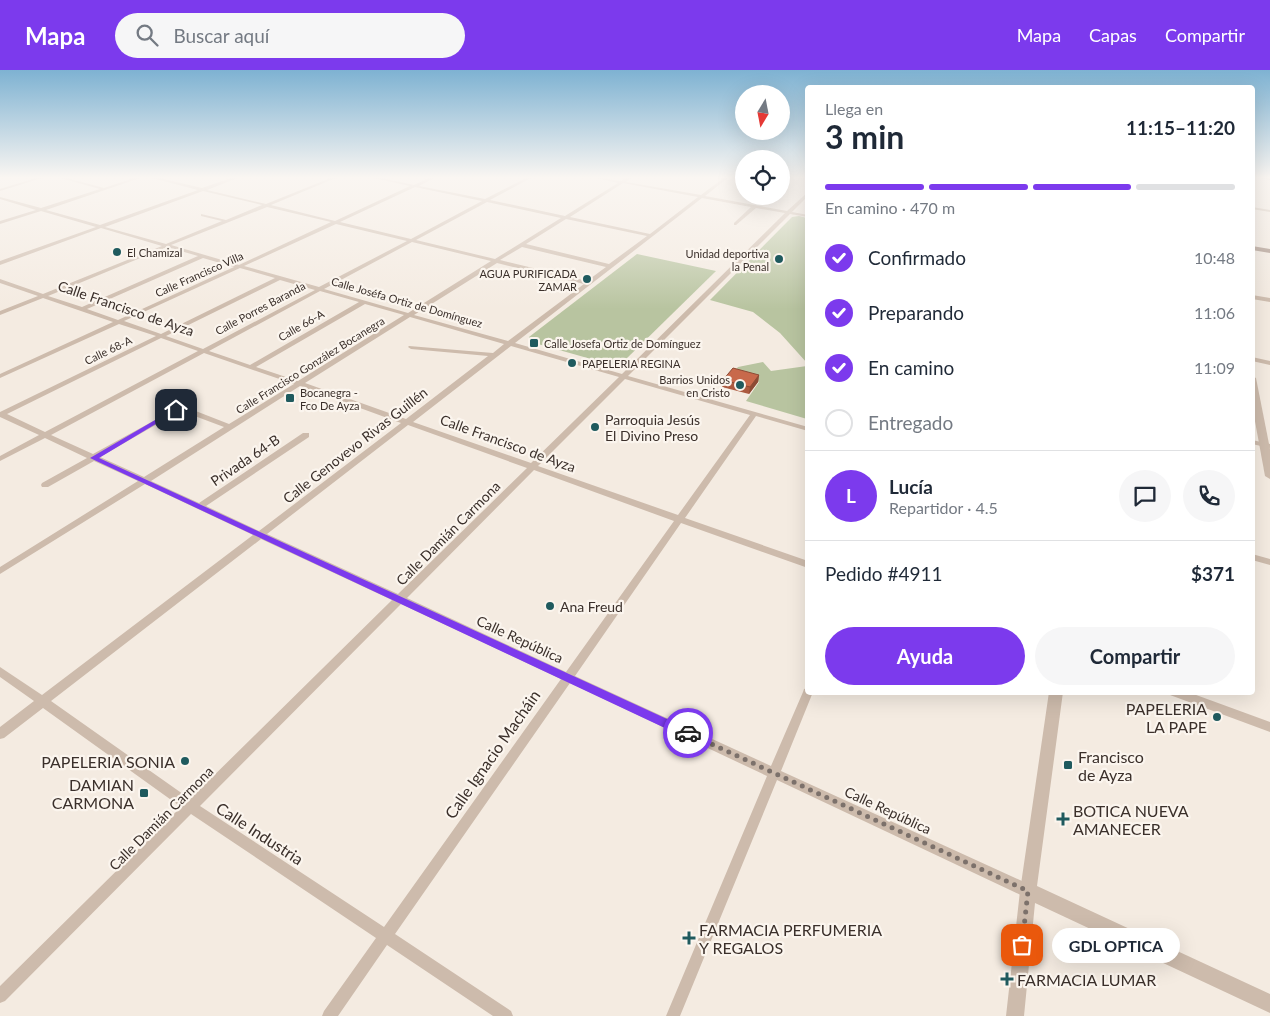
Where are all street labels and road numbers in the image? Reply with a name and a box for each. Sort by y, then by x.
street label: Calle Francisco Villa [153,249,245,299]
street label: Calle Joséfa Ortiz de Domínguez [330,274,484,330]
street label: Calle Francisco de Ayza [56,277,196,339]
street label: Calle Porres Baranda [213,279,307,337]
street label: Calle 66-A [276,306,327,343]
street label: Calle Francisco González Bocanegra [233,314,387,416]
street label: Calle 68-A [82,333,134,367]
street label: Calle Genovevo Rivas Guillén [279,383,431,507]
street label: Calle Francisco de Ayza [438,411,578,475]
street label: Privada 64-B [207,431,283,489]
street label: Calle Damián Carmona [392,477,504,589]
street label: Calle República [474,612,566,666]
street label: Calle Ignacio Macháin [440,686,544,822]
street label: Calle Damián Carmona [105,762,217,874]
street label: Calle República [842,783,934,837]
street label: Calle Industria [213,798,307,868]

